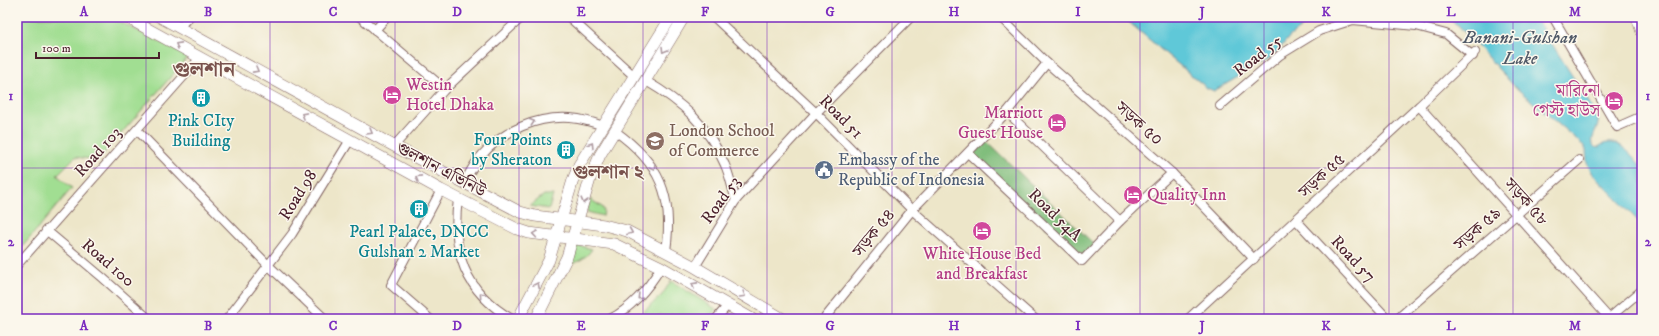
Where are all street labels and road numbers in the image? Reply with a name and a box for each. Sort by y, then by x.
street label: Road 55 [1229,30,1287,82]
street label: Road 51 [814,90,868,144]
street label: সড়ক ৫০ [1110,96,1167,151]
street label: Road 103 [70,122,126,182]
street label: গুলশান এভিনিউ [392,136,490,203]
street label: সড়ক ৫৫ [1293,149,1350,204]
street label: Road 98 [274,165,322,225]
street label: Road 53 [696,172,746,228]
street label: সড়ক ৫৮ [1498,173,1553,230]
street label: Road 54A [1023,184,1087,246]
street label: সড়ক ৫৯ [1449,202,1506,256]
street label: সড়ক ৫৪ [847,204,900,262]
street label: Road 57 [1326,231,1380,287]
street label: Road 100 [77,234,139,292]

